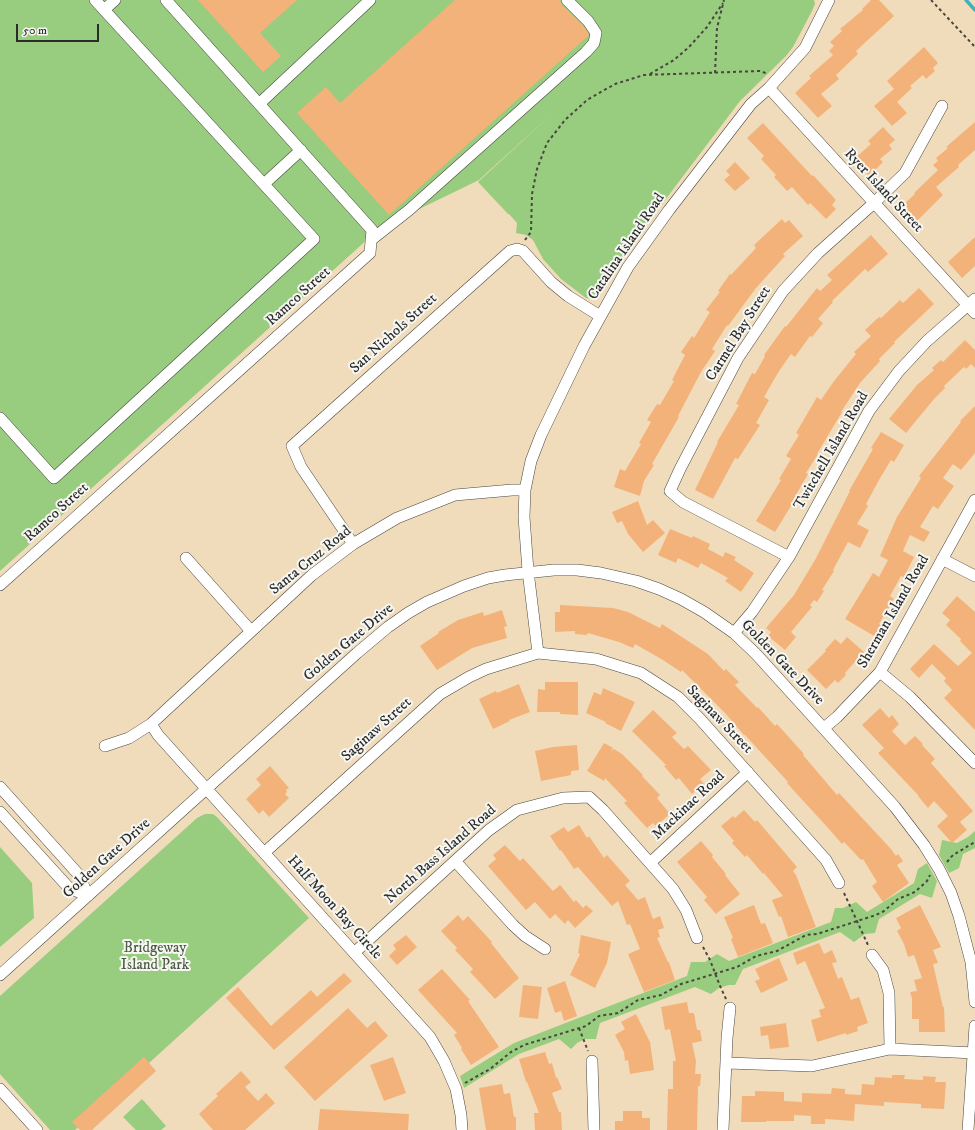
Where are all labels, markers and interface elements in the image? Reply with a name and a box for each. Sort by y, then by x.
scale bar [18,16,101,42]
text: 50 m [23,23,47,38]
street label: Ryer Island Street [840,145,926,237]
street label: Catalina Island Road [585,190,669,304]
street label: Ramco Street [263,264,335,330]
street label: Carmel Bay Street [703,283,775,385]
street label: San Nichols Street [347,290,441,378]
street label: Twitchell Island Road [791,389,873,513]
street label: Ramco Street [21,480,93,546]
street label: Santa Cruz Road [267,523,355,599]
street label: Sherman Island Road [854,552,934,672]
street label: Golden Gate Drive [301,600,397,686]
street label: Golden Gate Drive [737,617,827,709]
street label: Saginaw Street [682,682,756,758]
street label: Saginaw Street [338,694,416,766]
street label: Mackinac Road [649,768,729,844]
street label: North Bass Island Road [382,802,500,908]
street label: Golden Gate Drive [60,815,154,903]
street label: Half Moon Bay Circle [283,853,385,963]
park label: Bridgeway Island Park [121,940,189,975]

